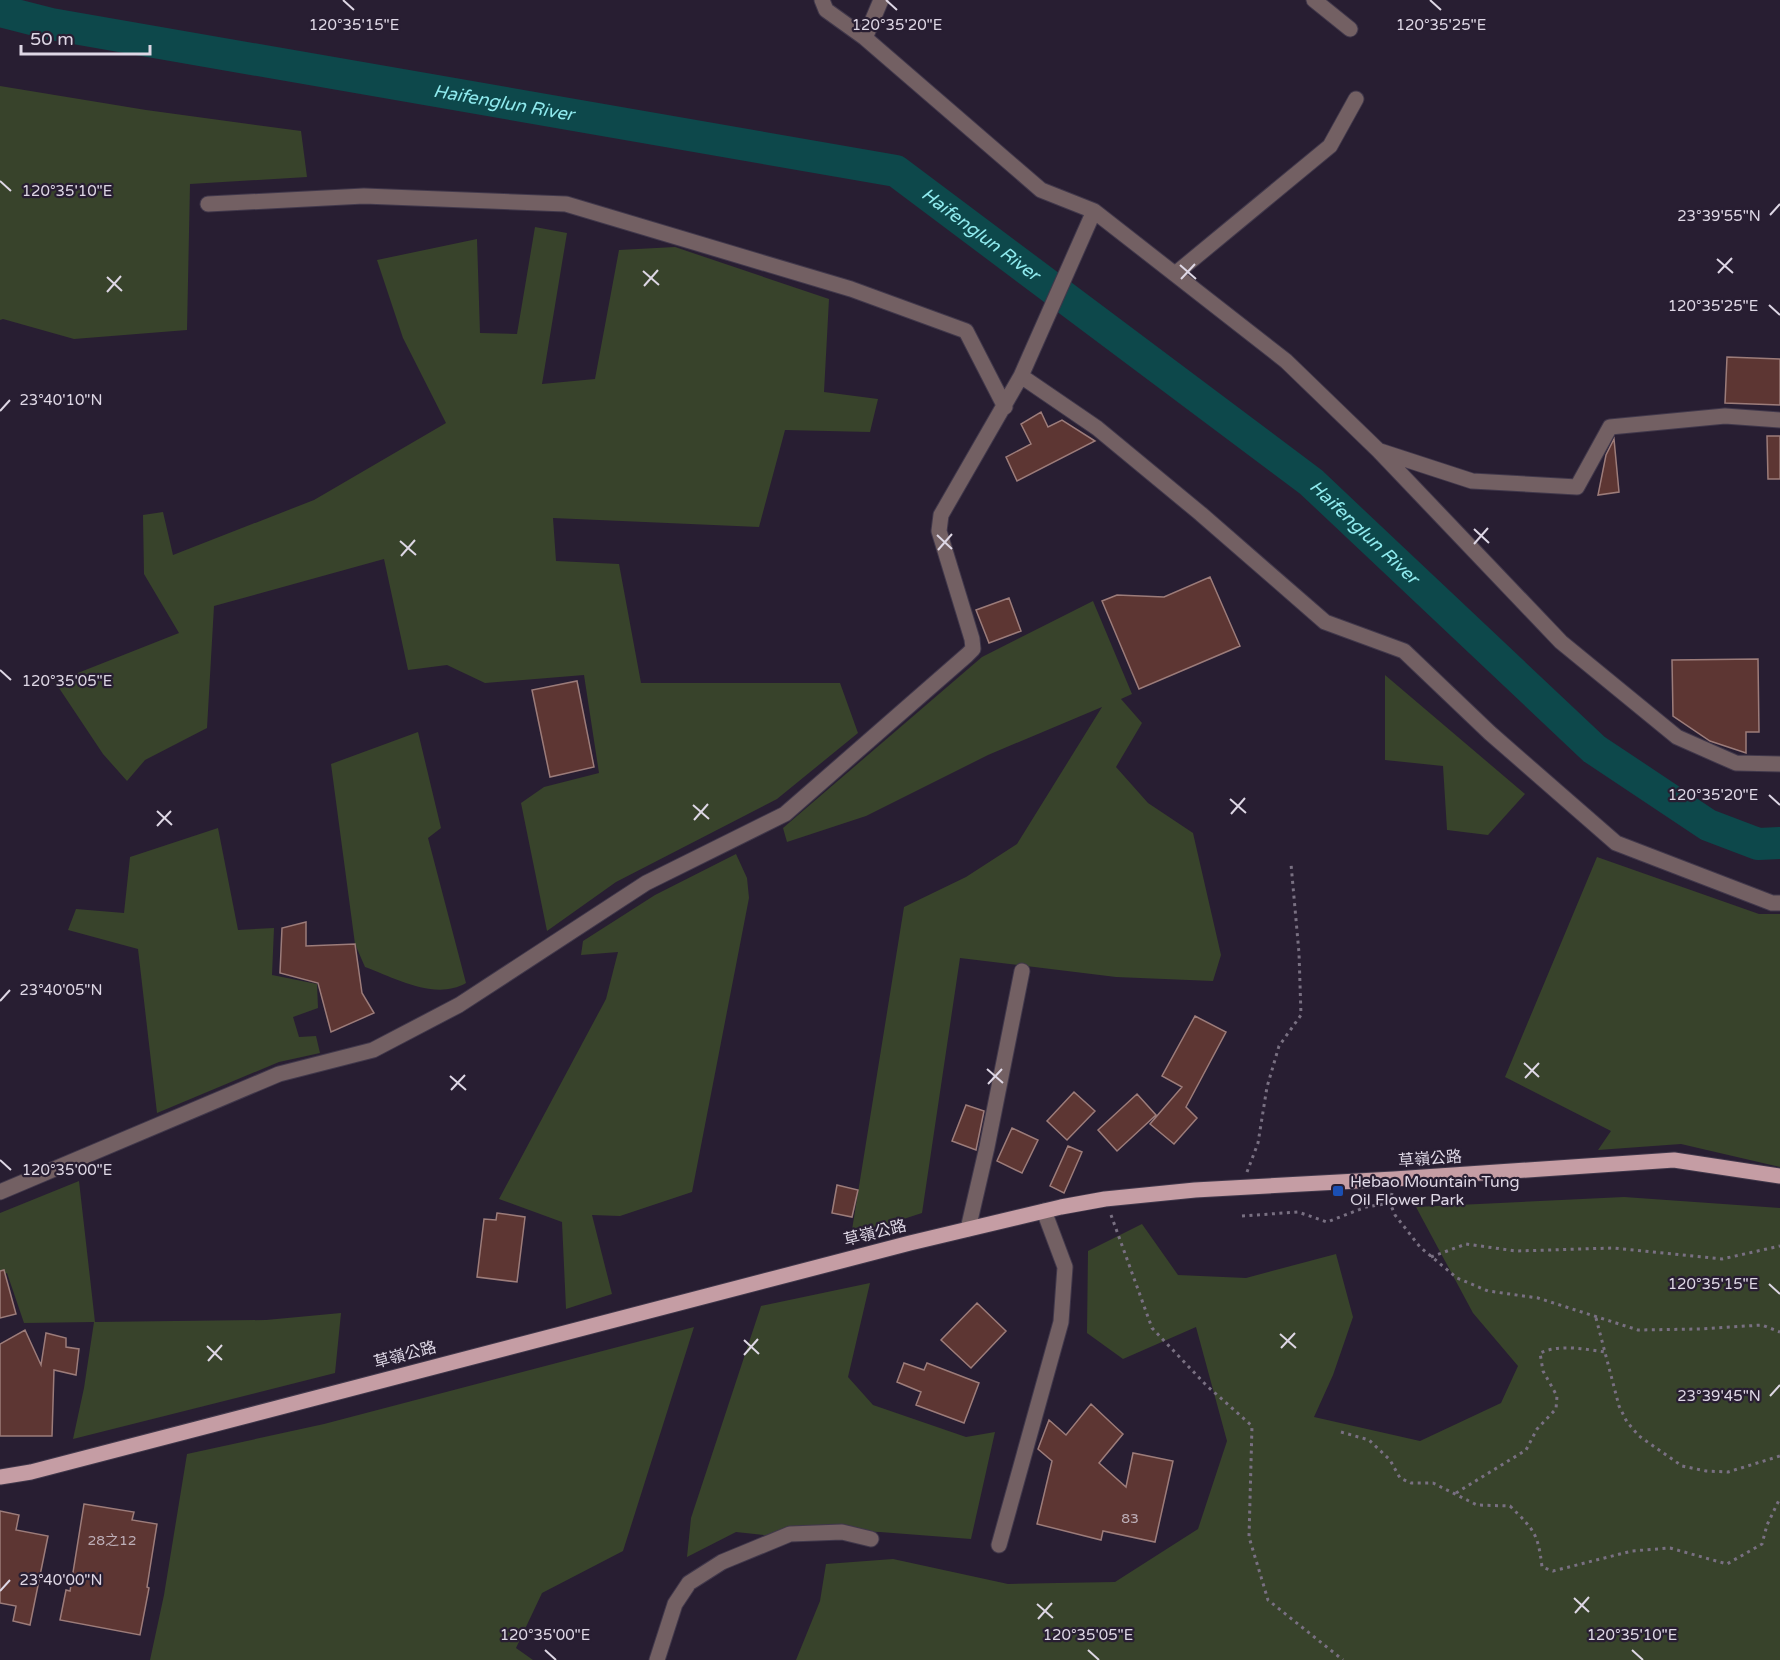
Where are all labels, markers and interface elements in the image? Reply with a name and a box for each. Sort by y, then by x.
text: 120°35'15"E [309,16,399,34]
text: 120°35'20"E [852,16,942,34]
text: 120°35'25"E [1396,16,1486,34]
scale bar [21,18,150,56]
text: 50 m [30,28,74,50]
water label: Haifenglun River [432,80,577,126]
text: 120°35'10"E [22,182,112,200]
water label: Haifenglun River [917,183,1046,287]
text: 23°39'55"N [1677,207,1761,225]
text: 120°35'25"E [1668,297,1758,315]
text: 23°40'10"N [19,391,103,409]
water label: Haifenglun River [1305,475,1425,590]
text: 120°35'05"E [22,672,112,690]
text: 120°35'20"E [1668,786,1758,804]
text: 23°40'05"N [19,981,103,999]
street label: 草嶺公路 [1397,1147,1463,1171]
text: 120°35'00"E [22,1161,112,1179]
place label: Hebao Mountain Tung Oil Flower Park [1350,1172,1520,1210]
marker: Hebao Mountain Tung Oil Flower Park [1331,1184,1345,1198]
street label: 草嶺公路 [842,1216,908,1250]
text: 120°35'15"E [1668,1275,1758,1293]
street label: 草嶺公路 [371,1337,439,1373]
text: 23°39'45"N [1677,1387,1761,1405]
house number: 83 [1121,1510,1139,1527]
house number: 28之12 [87,1532,137,1549]
text: 23°40'00"N [19,1571,103,1589]
text: 120°35'00"E [500,1626,590,1644]
text: 120°35'05"E [1043,1626,1133,1644]
text: 120°35'10"E [1587,1626,1677,1644]

